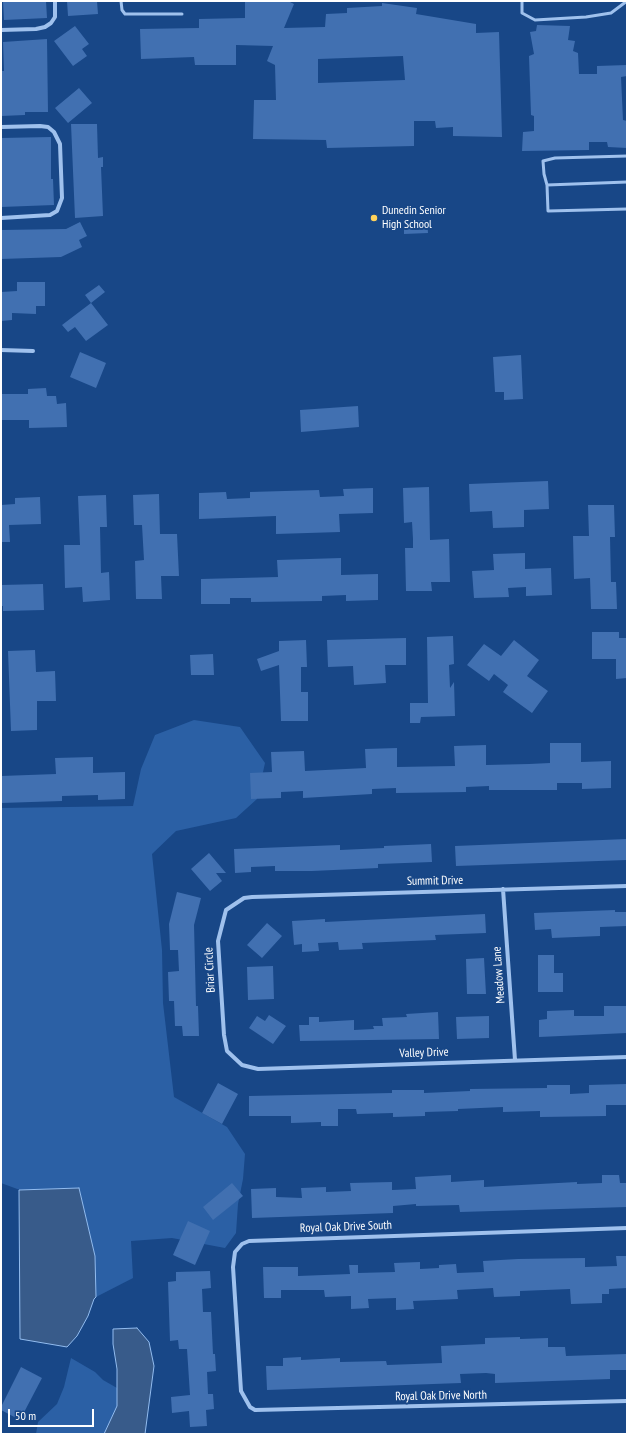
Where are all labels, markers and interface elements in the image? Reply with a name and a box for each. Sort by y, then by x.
place label: Dunedin Senior High School [382,204,446,232]
marker: Dunedin Senior High School [369,213,379,223]
street label: Summit Drive [407,873,463,889]
street label: Meadow Lane [490,946,508,1004]
street label: Briar Circle [202,947,218,993]
street label: Valley Drive [399,1045,449,1061]
street label: Royal Oak Drive South [300,1218,392,1236]
street label: Royal Oak Drive North [395,1388,487,1404]
scale bar [10,1401,96,1427]
text: 50 m [15,1408,36,1423]

